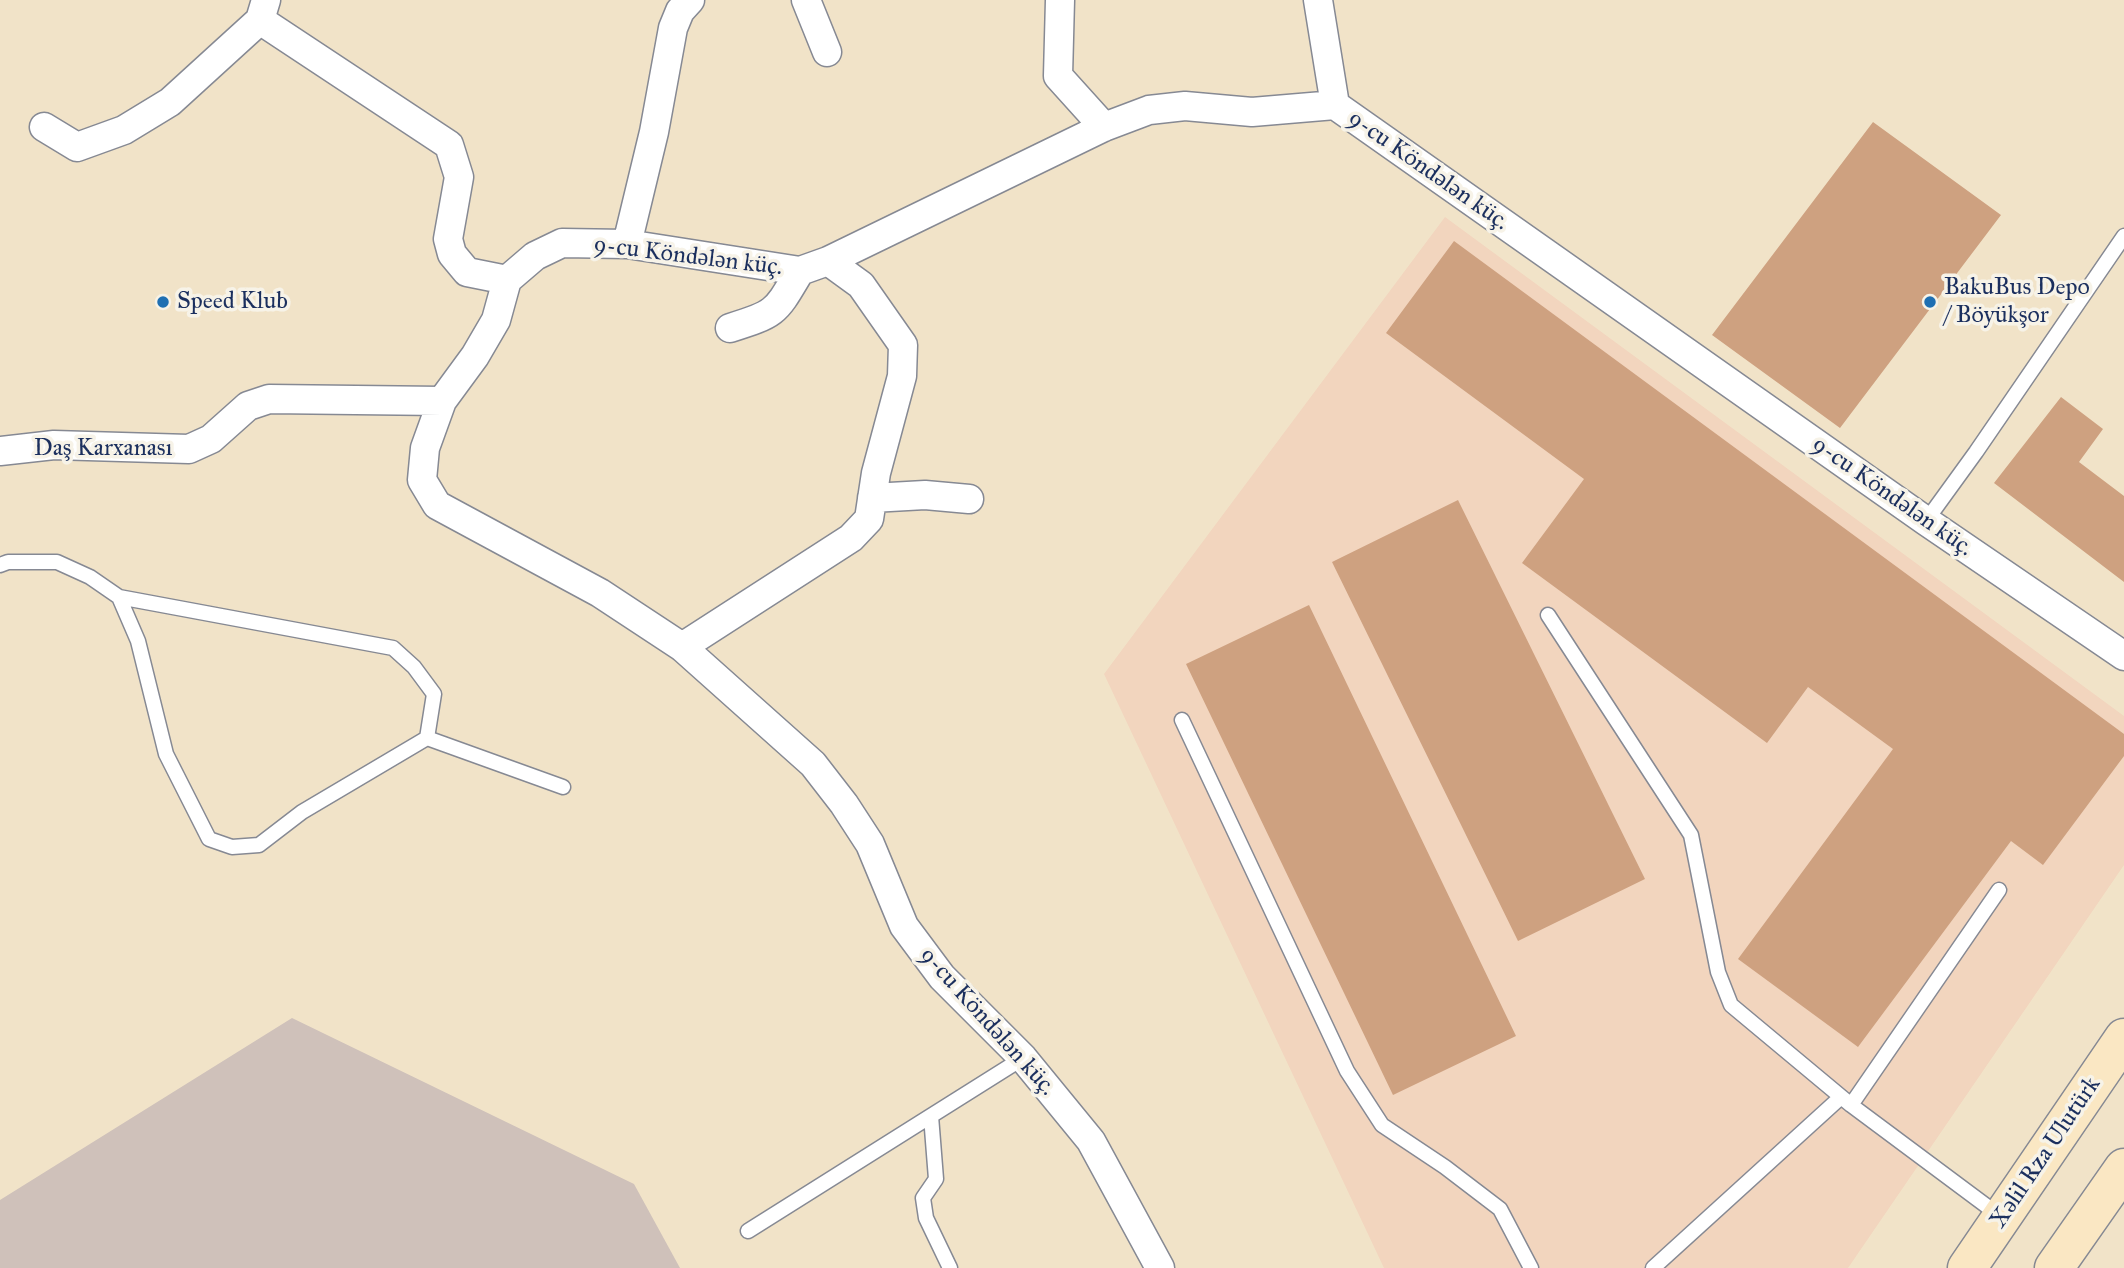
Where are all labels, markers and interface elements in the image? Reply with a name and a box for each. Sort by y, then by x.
street label: 9-cu Köndələn küç. [1342,105,1514,237]
street label: 9-cu Köndələn küç. [592,231,784,283]
place label: BakuBus Depo / Böyükşor [1944,274,2090,330]
place label: Speed Klub [177,288,288,316]
marker: Speed Klub [155,294,171,310]
marker: BakuBus Depo / Böyükşor [1922,294,1938,310]
street label: 9-cu Köndələn küç. [1806,431,1978,563]
street label: Daş Karxanası [34,435,172,463]
street label: 9-cu Köndələn küç. [913,942,1061,1102]
street label: Xəlil Rza Ulutürk [1985,1072,2107,1234]

